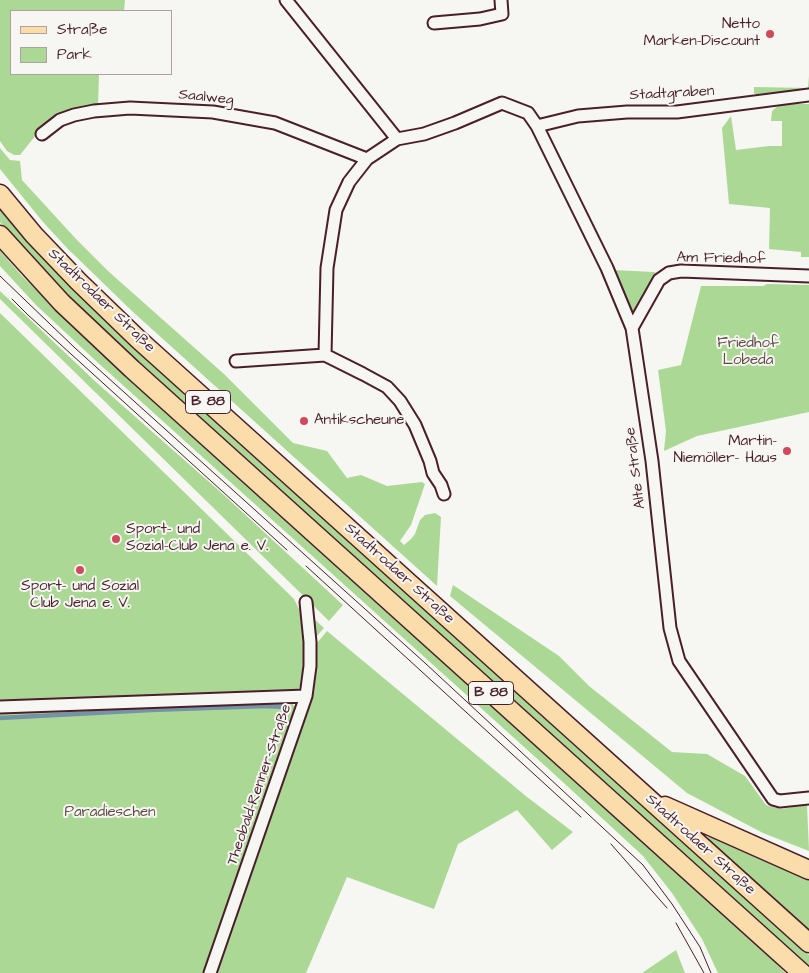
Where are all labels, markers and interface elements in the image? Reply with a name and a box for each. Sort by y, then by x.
legend [10,10,172,75]
place label: Netto Marken-Discount [644,16,760,51]
text: Straße [57,19,107,40]
marker: Netto Marken-Discount [764,28,776,40]
text: Park [57,44,92,65]
street label: Stadtgraben [629,83,715,105]
street label: Saalweg [178,86,234,110]
street label: Stadtrodaer Straße [44,245,158,357]
street label: Am Friedhof [676,249,766,269]
park label: Friedhof Lobeda [717,335,779,370]
road number: B 88 [186,391,230,414]
place label: Antikscheune [314,412,404,430]
marker: Antikscheune [298,415,310,427]
street label: Alte Straße [622,426,650,510]
place label: Martin- Niemöller- Haus [673,433,777,468]
marker: Martin- Niemöller- Haus [781,445,793,457]
street label: Stadtrodaer Straße [340,520,458,628]
place label: Sport- und Sozial-Club Jena e. V. [126,521,268,556]
marker: Sport- und Sozial-Club Jena e. V. [110,533,122,545]
marker: Sport- und Sozial Club Jena e. V. [74,564,86,576]
place label: Sport- und Sozial Club Jena e. V. [21,578,139,613]
road number: B 88 [468,681,514,704]
street label: Theobald-Renner-Straße [224,702,296,868]
street label: Stadtrodaer Straße [641,791,759,899]
park label: Paradieschen [64,804,156,822]

